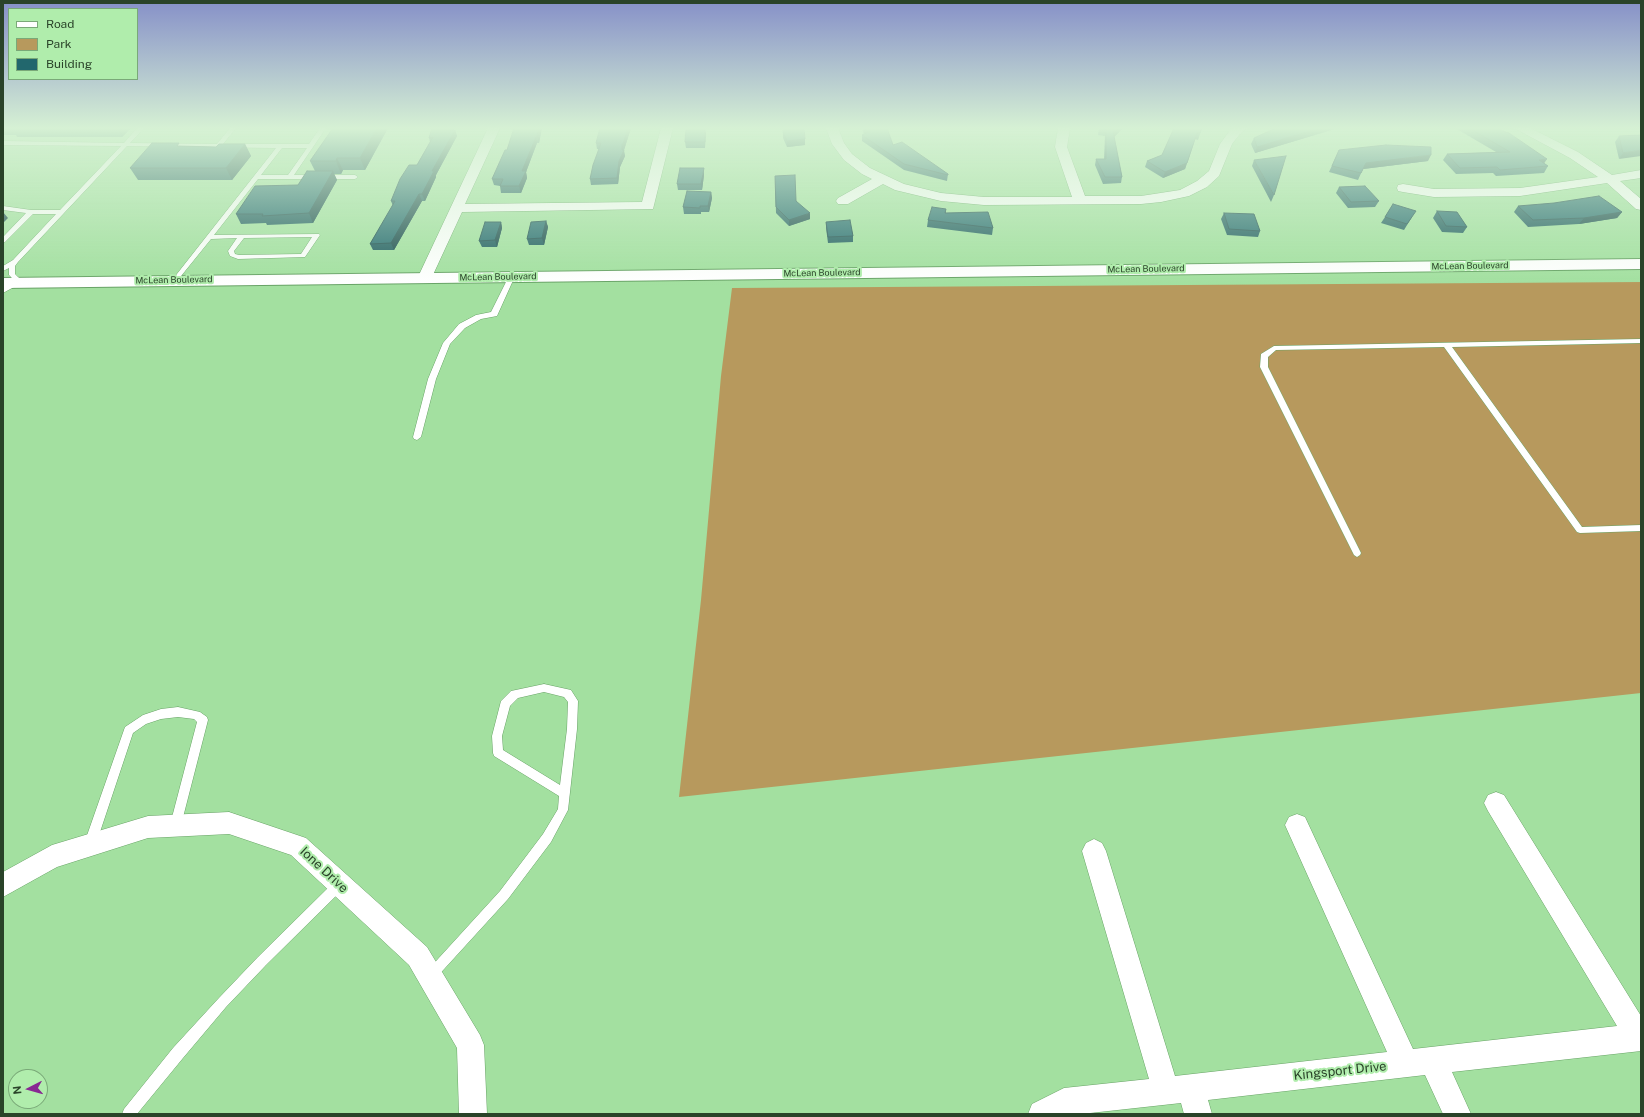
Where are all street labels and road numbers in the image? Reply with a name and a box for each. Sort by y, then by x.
street label: McLean Boulevard [1431,260,1509,272]
street label: McLean Boulevard [1107,263,1185,275]
street label: McLean Boulevard [783,267,861,279]
street label: McLean Boulevard [459,271,537,283]
street label: McLean Boulevard [135,274,213,286]
street label: Ione Drive [297,844,351,896]
street label: Kingsport Drive [1293,1058,1387,1084]

